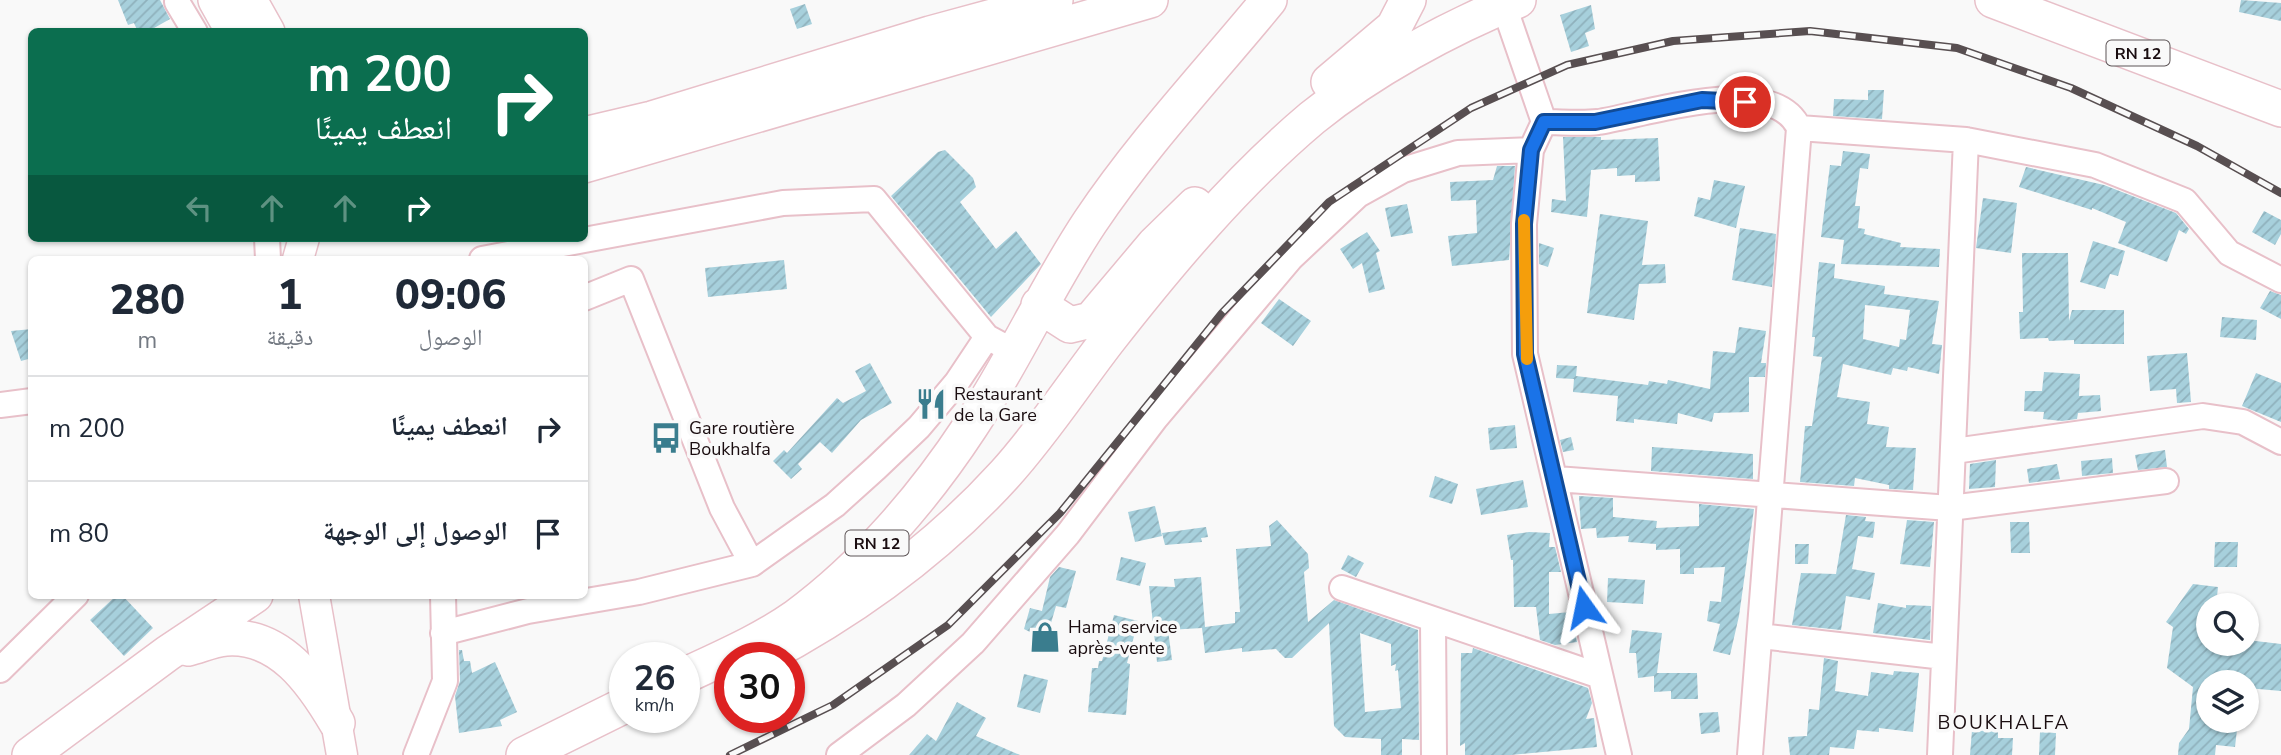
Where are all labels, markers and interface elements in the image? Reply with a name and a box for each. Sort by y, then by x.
road number: RN 12 [2106,40,2170,66]
text: 200 m [308,41,452,108]
icon: right [476,56,567,147]
pin [1715,72,1775,132]
icon: arrive [1726,83,1764,121]
text: انعطف يمينًا [315,107,452,150]
icon: left [180,189,218,227]
icon: ahead [253,189,291,227]
icon: ahead [326,189,364,227]
icon: right [399,189,437,227]
text: 1 [277,267,303,324]
text: 09:06 [395,267,507,324]
text: 280 [109,272,185,329]
text: دقيقة [267,322,313,353]
text: الوصول [419,322,482,353]
text: m [137,325,157,356]
place label: Restaurant de la Gare [954,382,1043,427]
restaurant icon: Restaurant de la Gare [914,387,948,421]
text: انعطف يمينًا [391,409,508,444]
icon: right [529,410,567,448]
text: 200 m [49,411,125,446]
place label: Gare routière Boukhalfa [689,416,795,461]
bus stop icon: Gare routière Boukhalfa [649,421,683,455]
text: الوصول إلى الوجهة [323,514,508,549]
icon: arrive [529,515,567,553]
text: 80 m [49,516,109,551]
road number: RN 12 [846,530,908,556]
position arrow [1547,570,1621,644]
map controls [2196,593,2259,733]
button: search [2196,593,2259,656]
place label: Hama service après-vente [1068,615,1177,660]
shop icon: Hama service après-vente [1028,620,1062,654]
speed limit sign: 30 [714,642,805,733]
text: 26 [633,655,676,702]
button: layers [2196,670,2259,733]
text: km/h [635,693,674,717]
district label: BOUKHALFA [1938,710,2070,736]

